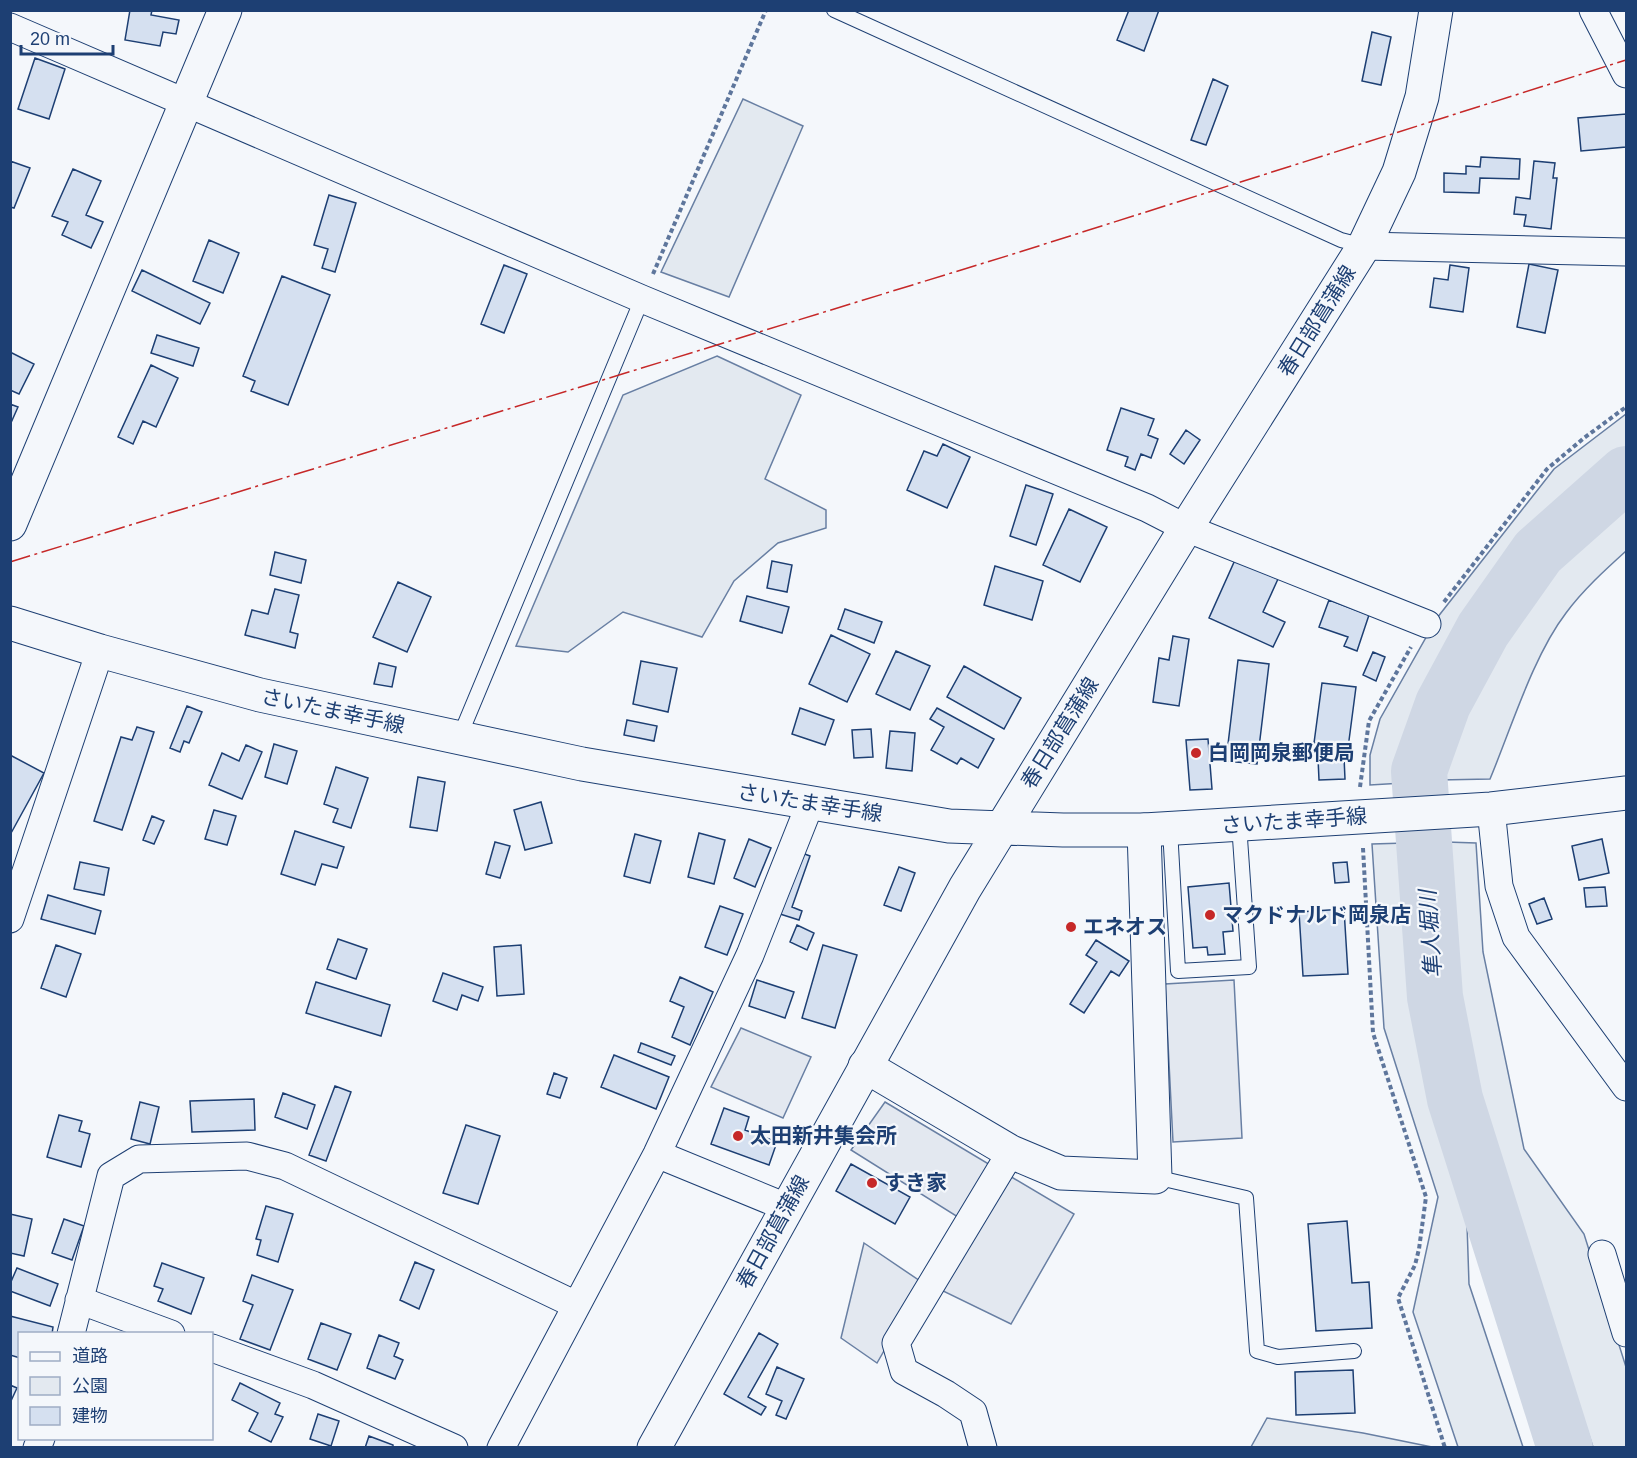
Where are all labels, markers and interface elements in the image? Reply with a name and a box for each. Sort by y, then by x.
scale bar [21,18,112,56]
text: 20 m [30,29,70,49]
street label: 春日部菖蒲線 [1273,261,1360,380]
street label: 春日部菖蒲線 [1016,673,1103,792]
street label: さいたま幸手線 [259,684,407,737]
place label: 白岡岡泉郵便局 [1208,741,1355,764]
marker: 白岡岡泉郵便局 [1189,746,1203,760]
street label: さいたま幸手線 [736,780,884,825]
street label: さいたま幸手線 [1220,804,1368,837]
water label: 隼人堀川 [1415,887,1446,979]
place label: マクドナルド岡泉店 [1222,903,1411,926]
marker: マクドナルド岡泉店 [1203,908,1217,922]
place label: エネオス [1083,915,1167,938]
marker: エネオス [1064,920,1078,934]
place label: 太田新井集会所 [750,1124,897,1147]
marker: 太田新井集会所 [731,1129,745,1143]
street label: 春日部菖蒲線 [732,1171,813,1292]
place label: すき家 [884,1171,947,1194]
marker: すき家 [865,1176,879,1190]
legend [18,1332,213,1440]
text: 道路 [72,1346,108,1366]
text: 公園 [72,1376,108,1396]
text: 建物 [72,1406,108,1426]

